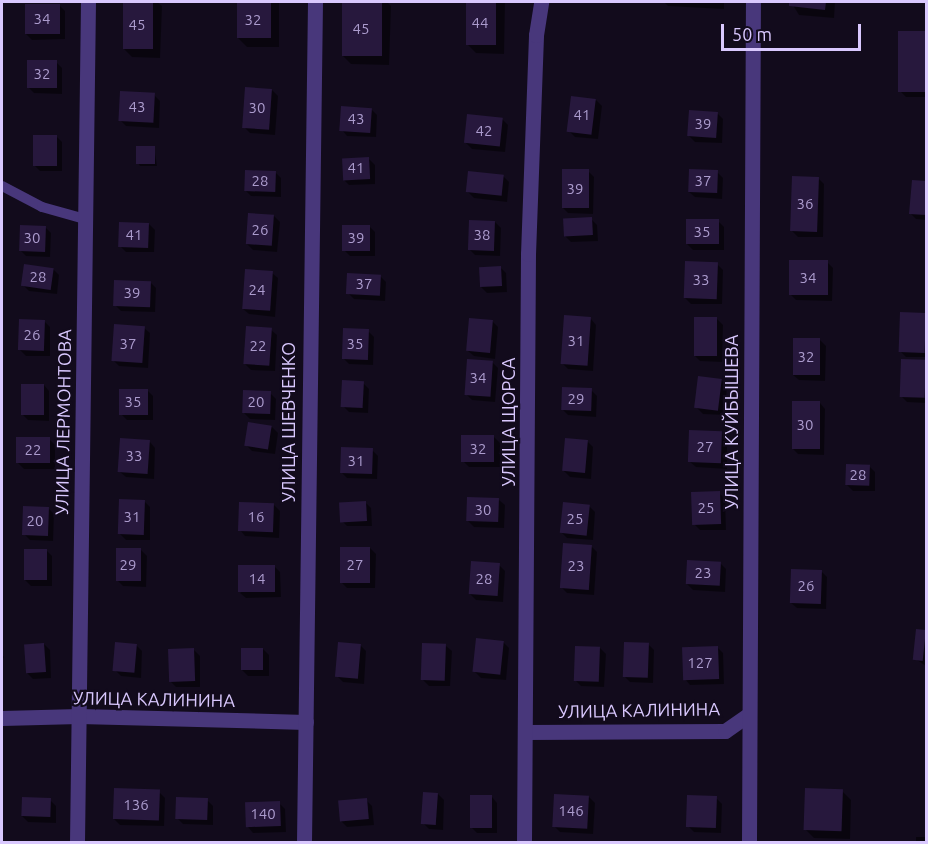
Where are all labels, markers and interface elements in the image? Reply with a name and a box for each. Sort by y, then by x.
house number: 34 [34,10,50,28]
house number: 32 [245,11,261,29]
scale bar [724,12,864,50]
house number: 44 [472,14,488,32]
house number: 45 [129,16,145,34]
house number: 45 [353,20,369,38]
text: 50 m [732,24,772,44]
house number: 32 [34,65,50,83]
house number: 43 [129,98,145,116]
house number: 30 [249,99,265,117]
house number: 41 [574,106,590,124]
house number: 43 [348,110,364,128]
house number: 39 [695,115,711,133]
house number: 42 [476,122,492,140]
house number: 41 [348,159,364,177]
house number: 28 [252,172,268,190]
house number: 37 [695,172,711,190]
house number: 39 [567,180,583,198]
house number: 36 [797,195,813,213]
house number: 26 [252,221,268,239]
house number: 35 [694,223,710,241]
house number: 41 [126,226,142,244]
house number: 38 [474,226,490,244]
house number: 30 [24,229,40,247]
house number: 39 [348,229,364,247]
house number: 28 [30,268,46,286]
house number: 34 [800,269,816,287]
house number: 33 [693,271,709,289]
house number: 37 [356,275,372,293]
house number: 24 [249,281,265,299]
house number: 39 [124,284,140,302]
house number: 26 [24,326,40,344]
street label: УЛИЦА ЛЕРМОНТОВА [51,329,75,515]
house number: 31 [568,332,584,350]
house number: 37 [120,335,136,353]
house number: 35 [347,335,363,353]
street label: УЛИЦА КУЙБЫШЕВА [720,335,742,509]
house number: 22 [250,337,266,355]
street label: УЛИЦА ШЕВЧЕНКО [277,342,299,502]
house number: 32 [798,348,814,366]
street label: УЛИЦА ЩОРСА [497,358,519,486]
house number: 34 [470,369,486,387]
house number: 29 [568,390,584,408]
house number: 35 [125,393,141,411]
house number: 20 [248,393,264,411]
house number: 30 [797,416,813,434]
house number: 27 [697,438,713,456]
house number: 32 [470,440,486,458]
house number: 22 [25,441,41,459]
house number: 33 [126,447,142,465]
house number: 31 [348,452,364,470]
house number: 28 [850,466,866,484]
house number: 25 [698,499,714,517]
house number: 30 [475,501,491,519]
house number: 31 [124,508,140,526]
house number: 16 [248,508,264,526]
house number: 25 [567,510,583,528]
house number: 20 [27,512,43,530]
house number: 29 [120,556,136,574]
house number: 27 [347,556,363,574]
house number: 23 [568,557,584,575]
house number: 23 [695,564,711,582]
house number: 14 [249,570,265,588]
house number: 28 [476,570,492,588]
house number: 26 [798,577,814,595]
house number: 127 [687,654,713,672]
street label: УЛИЦА КАЛИНИНА [73,687,235,711]
street label: УЛИЦА КАЛИНИНА [558,698,720,722]
house number: 136 [123,796,149,814]
house number: 146 [558,802,584,820]
house number: 140 [250,805,276,823]

